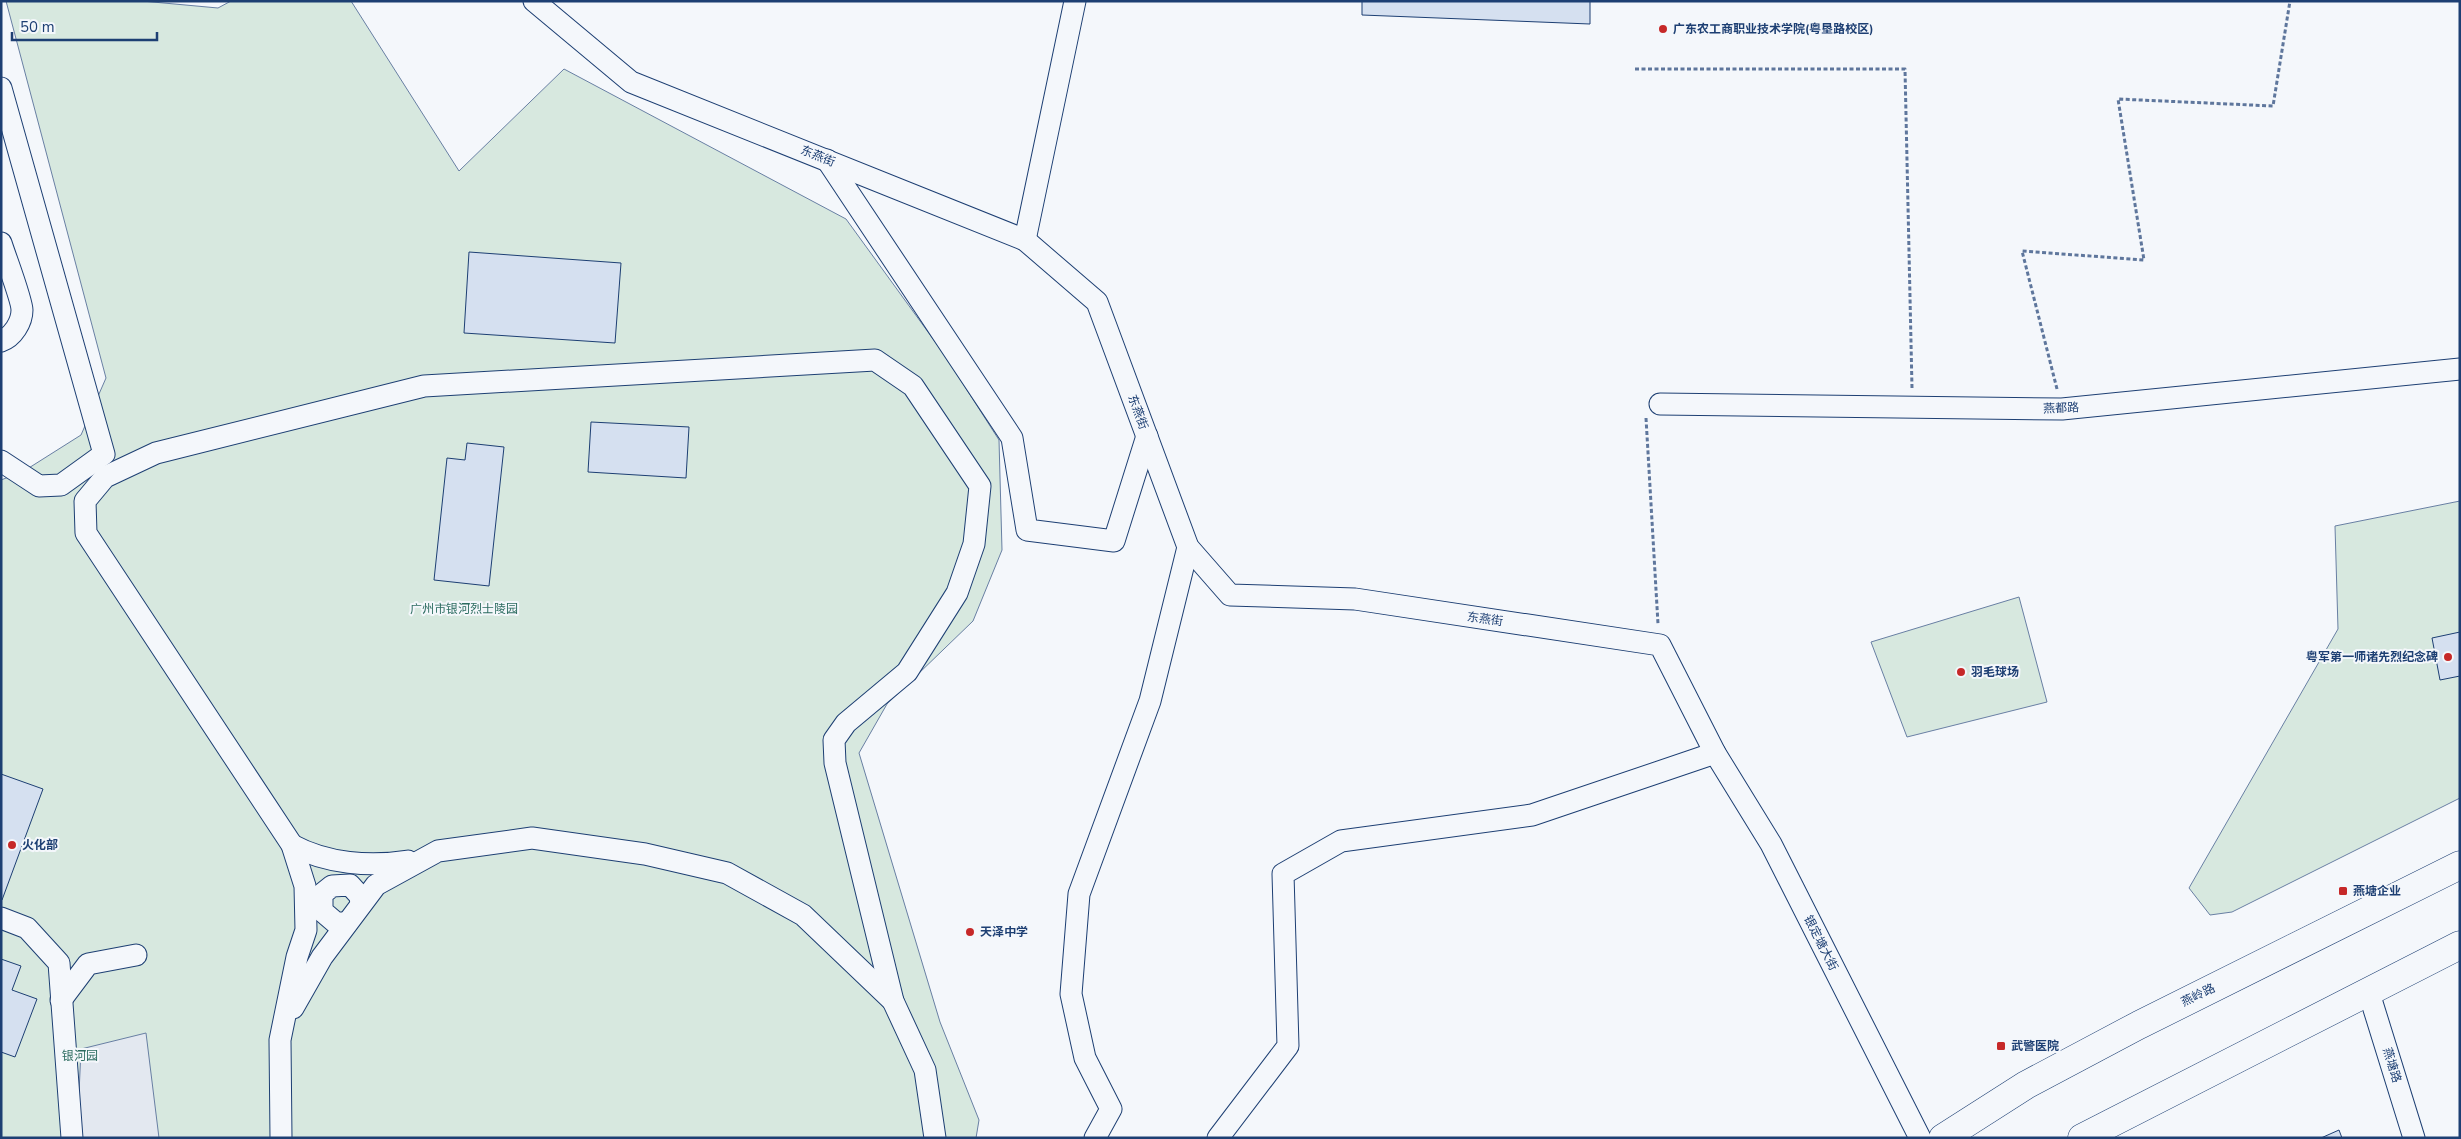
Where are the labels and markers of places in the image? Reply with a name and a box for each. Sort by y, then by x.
place label: 广东农工商职业技术学院(粤垦路校区) [1673,21,1874,37]
marker: 广东农工商职业技术学院(粤垦路校区) [1657,23,1669,35]
place label: 粤军第一师诸先烈纪念碑 [2306,649,2438,665]
marker: 粤军第一师诸先烈纪念碑 [2442,651,2454,663]
place label: 羽毛球场 [1971,664,2019,680]
marker: 羽毛球场 [1955,666,1967,678]
place label: 火化部 [22,837,58,853]
marker: 火化部 [6,839,18,851]
place label: 燕塘企业 [2353,883,2401,899]
marker: 燕塘企业 [2337,885,2349,897]
place label: 天泽中学 [980,924,1028,940]
marker: 天泽中学 [964,926,976,938]
place label: 武警医院 [2011,1038,2059,1054]
marker: 武警医院 [1995,1040,2007,1052]

